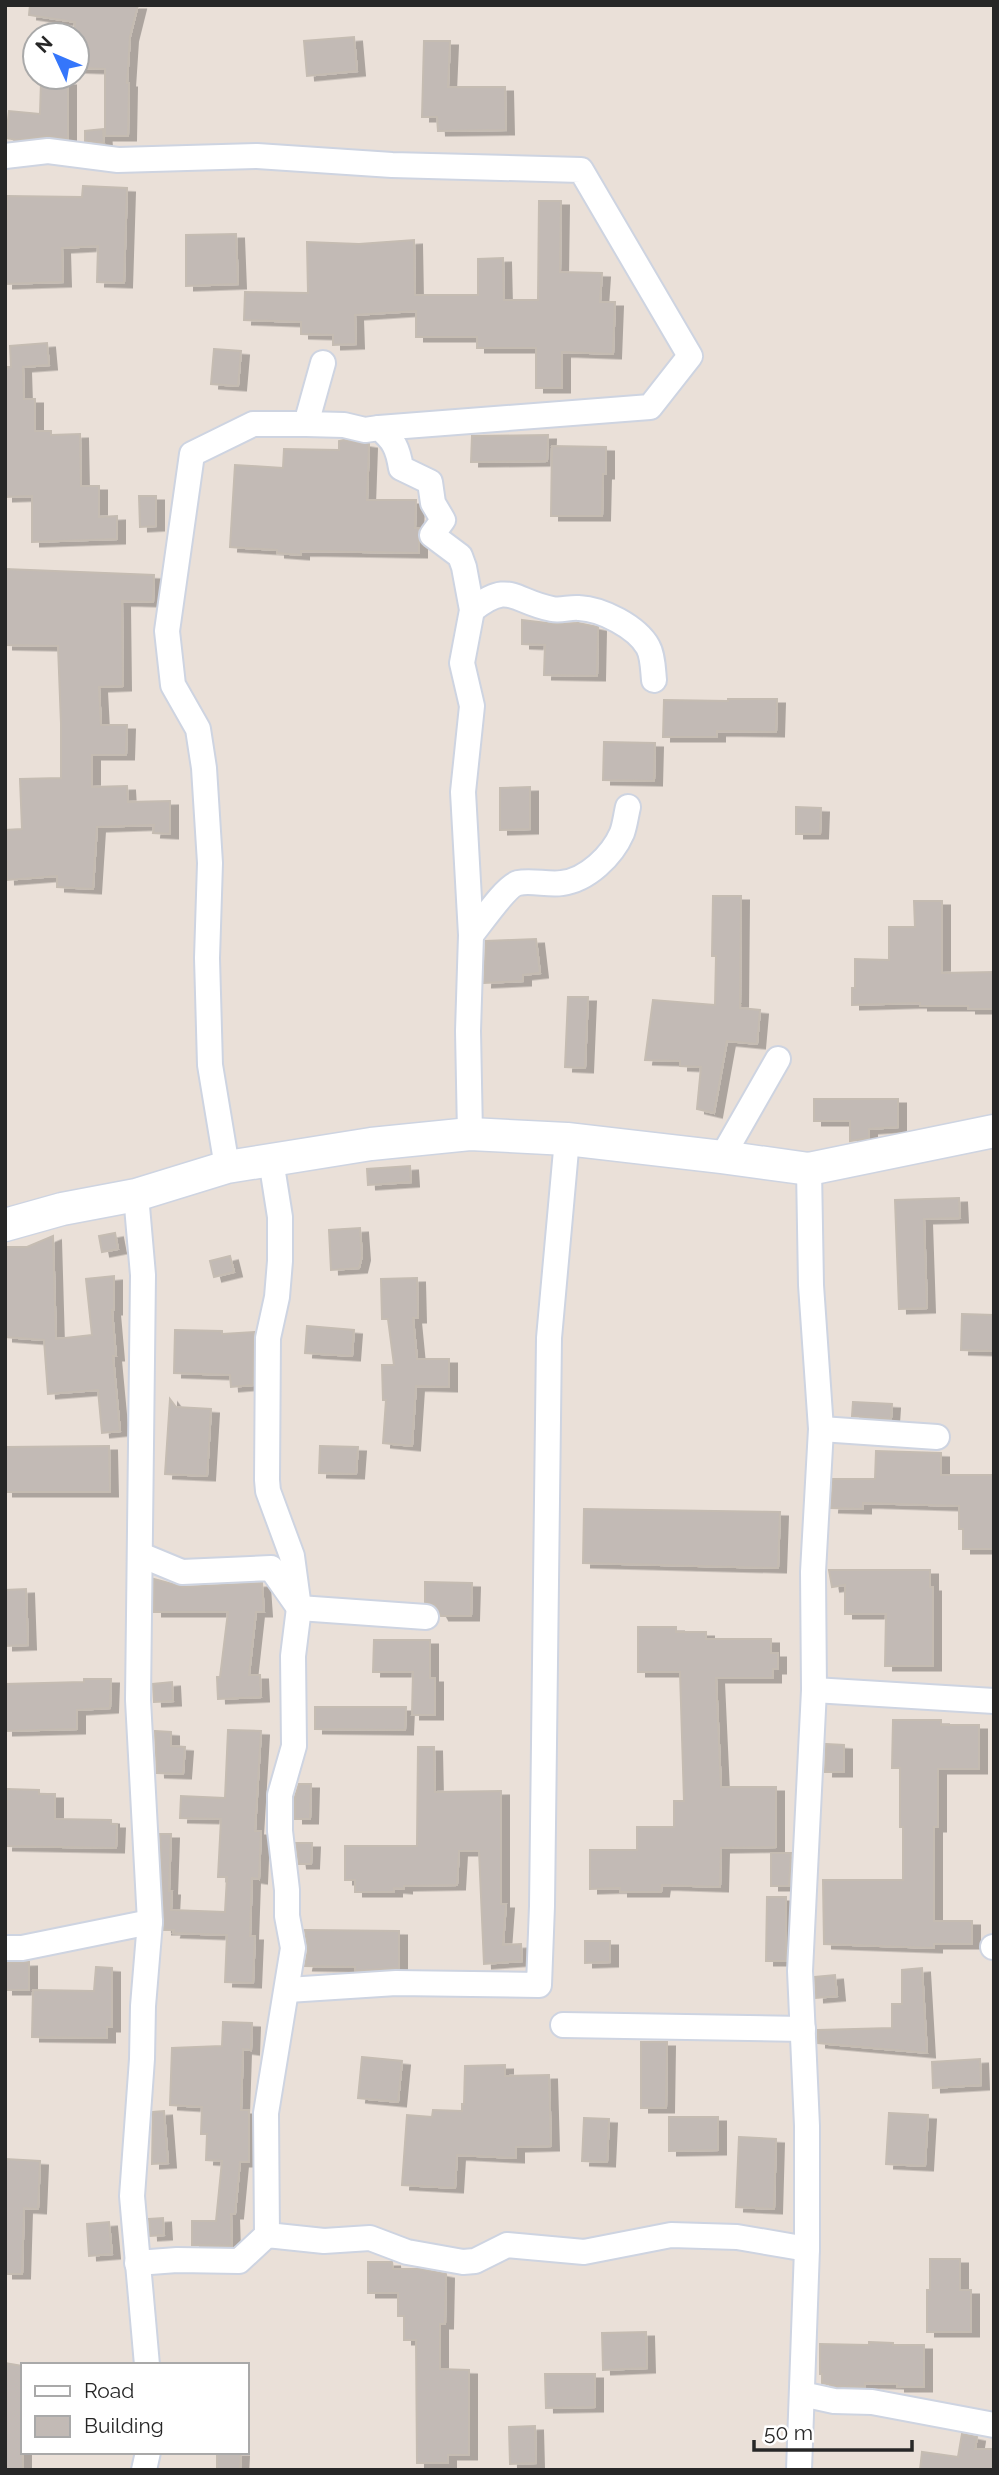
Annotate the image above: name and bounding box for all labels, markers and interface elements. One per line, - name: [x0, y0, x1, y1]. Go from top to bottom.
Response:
- north arrow: [21, 21, 91, 91]
- text: N: [31, 31, 57, 57]
- legend: [21, 2363, 248, 2454]
- text: Road: [84, 2378, 134, 2403]
- scale bar: [754, 2408, 912, 2452]
- text: Building: [84, 2413, 164, 2438]
- text: 50 m: [764, 2420, 813, 2445]

